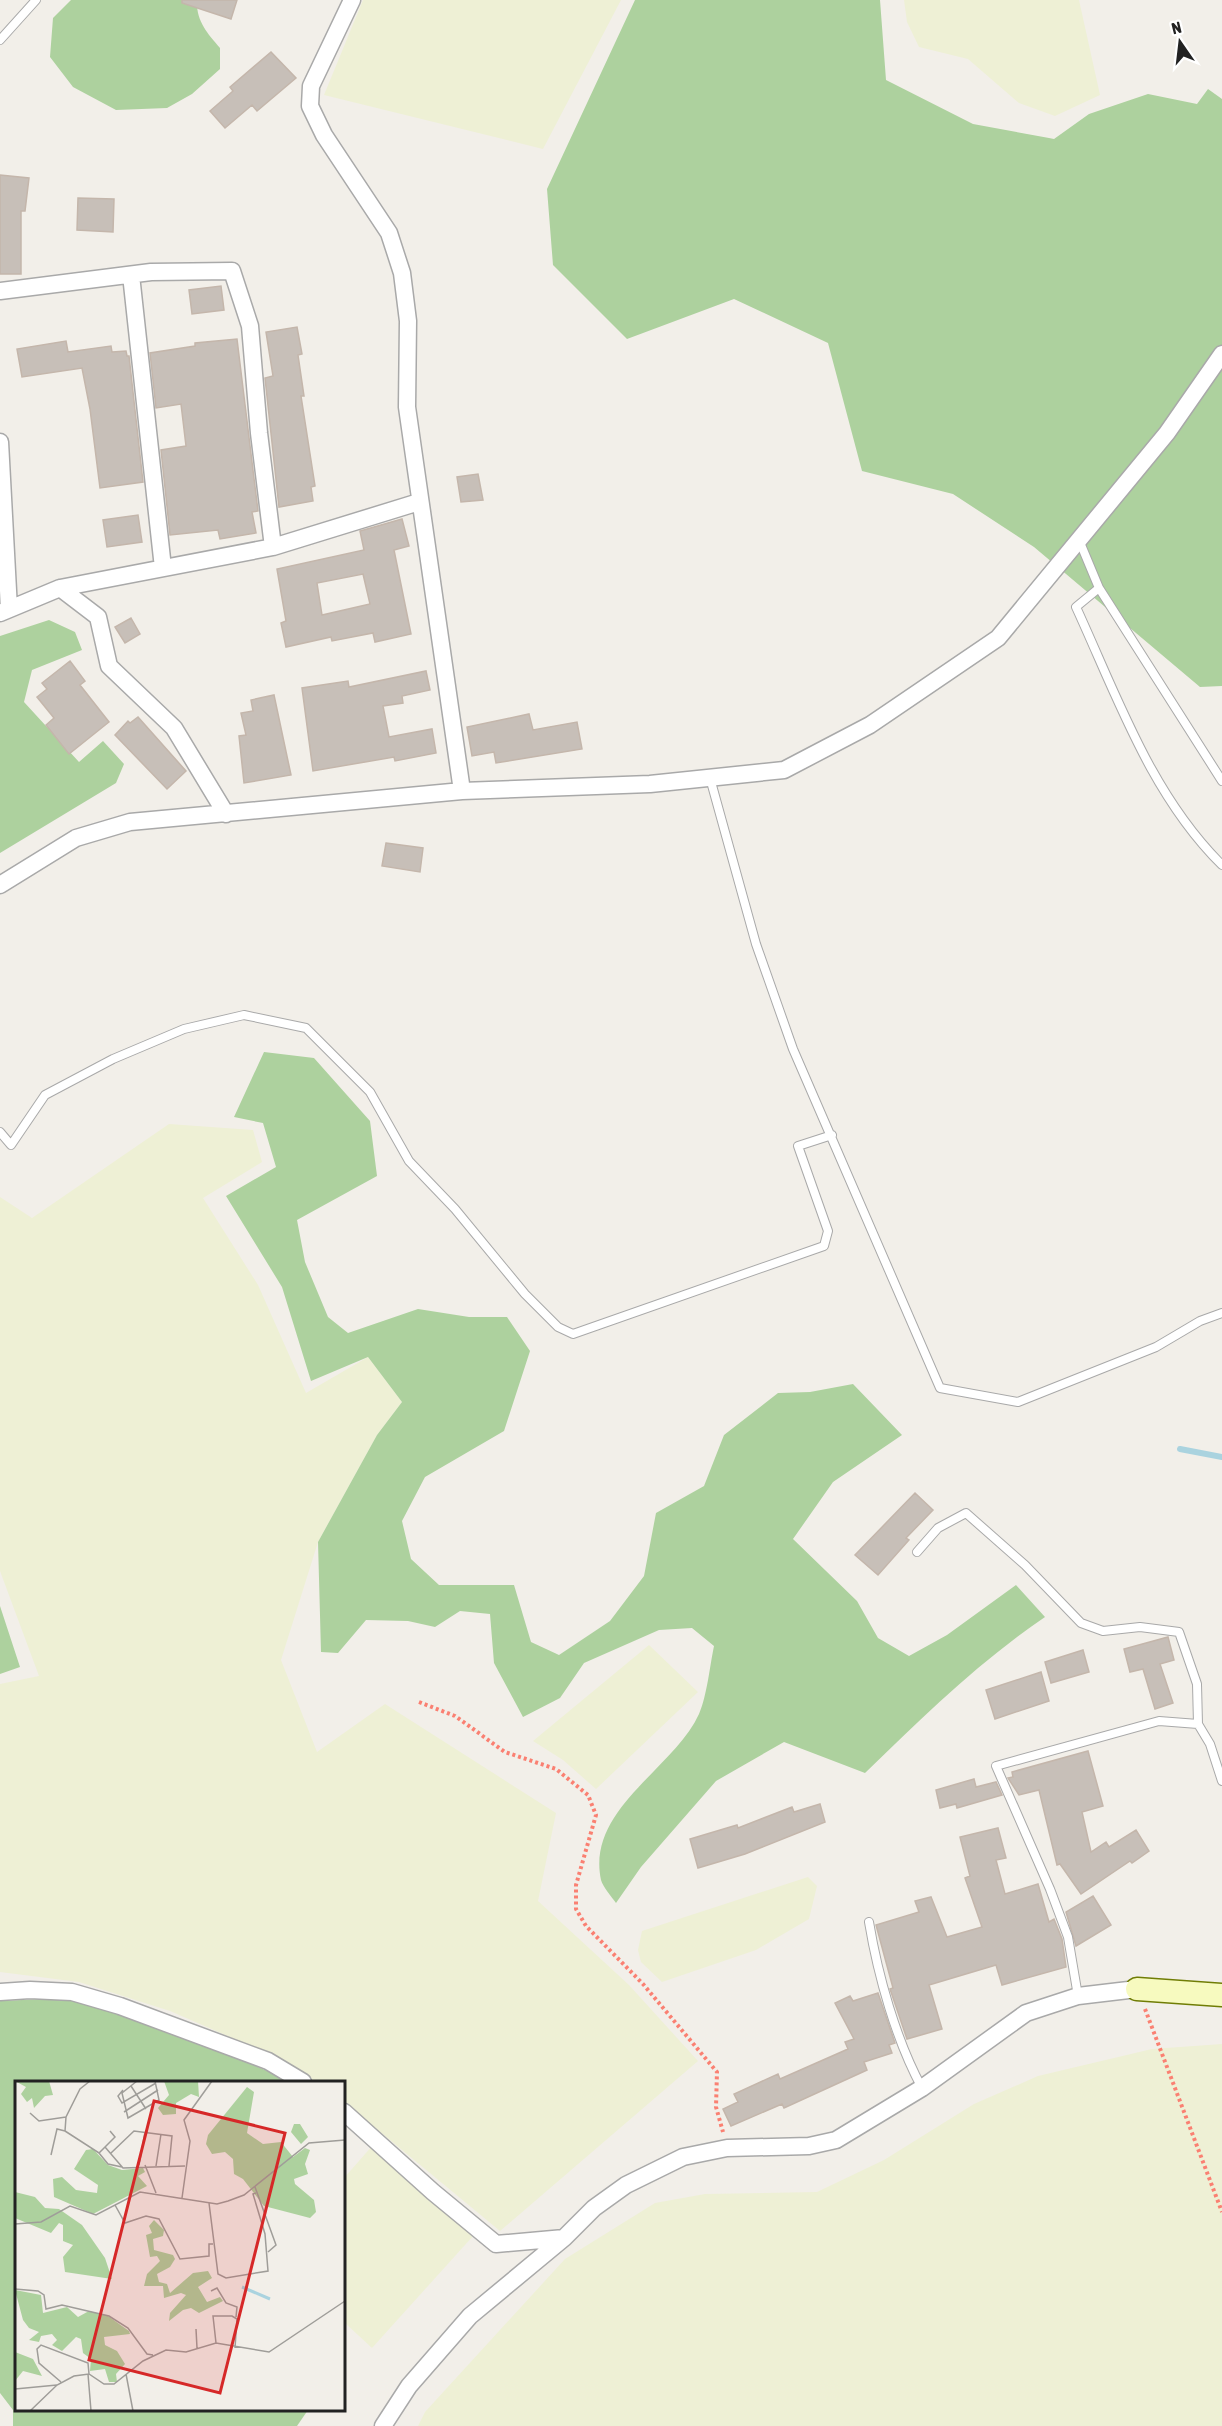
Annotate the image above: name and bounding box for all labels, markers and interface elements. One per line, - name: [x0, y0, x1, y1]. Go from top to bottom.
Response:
- north arrow: [1150, 12, 1210, 72]
- text: N: [1170, 18, 1183, 37]
- inset map: [15, 2081, 345, 2411]

